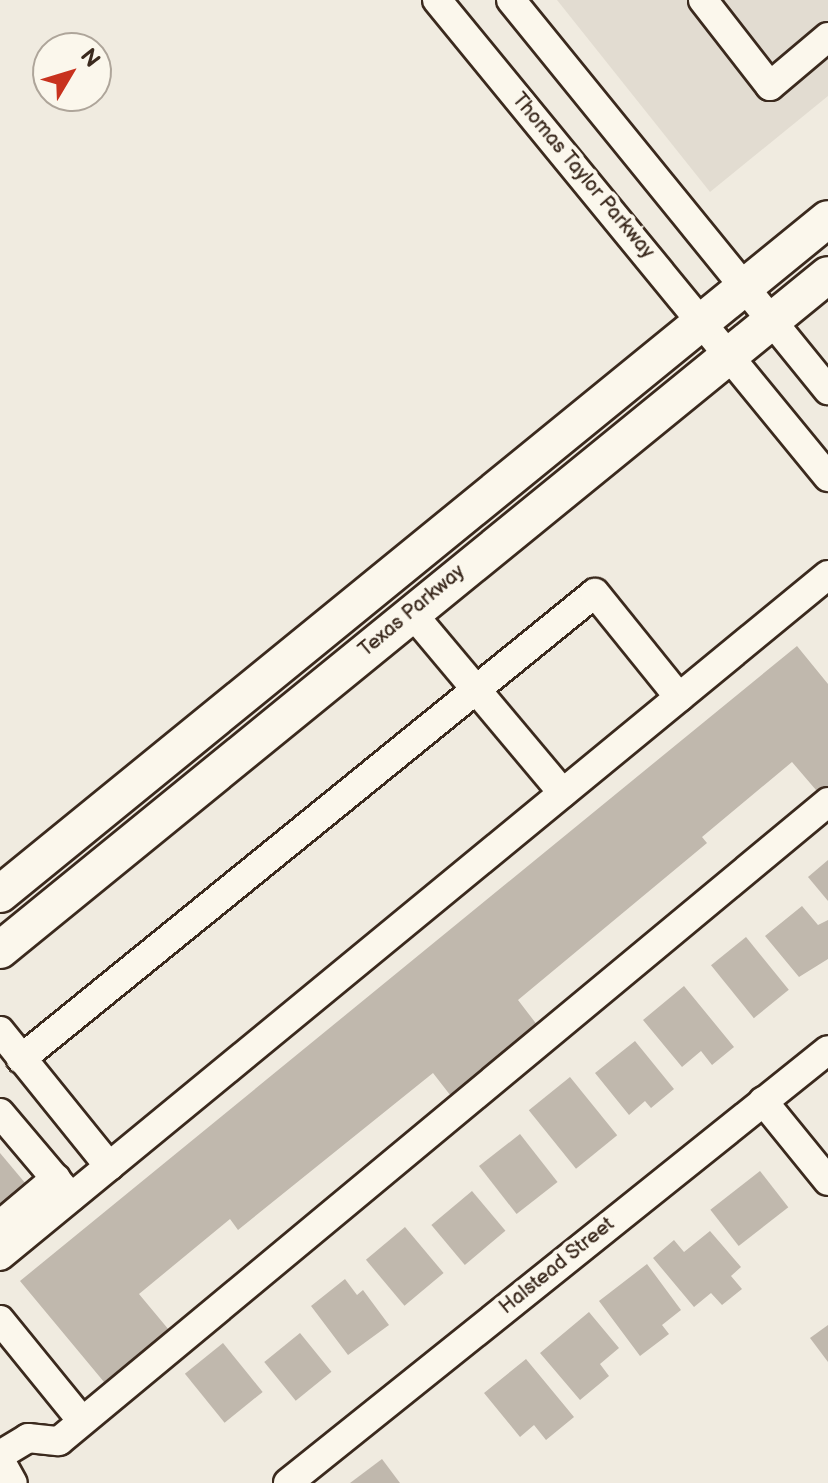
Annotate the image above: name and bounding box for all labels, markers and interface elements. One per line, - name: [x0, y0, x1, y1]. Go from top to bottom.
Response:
- north arrow: [32, 32, 112, 112]
- text: N: [74, 43, 105, 73]
- street label: Thomas Taylor Parkway: [507, 88, 659, 264]
- street label: Texas Parkway: [354, 560, 470, 662]
- street label: Halstead Street: [495, 1212, 619, 1320]

